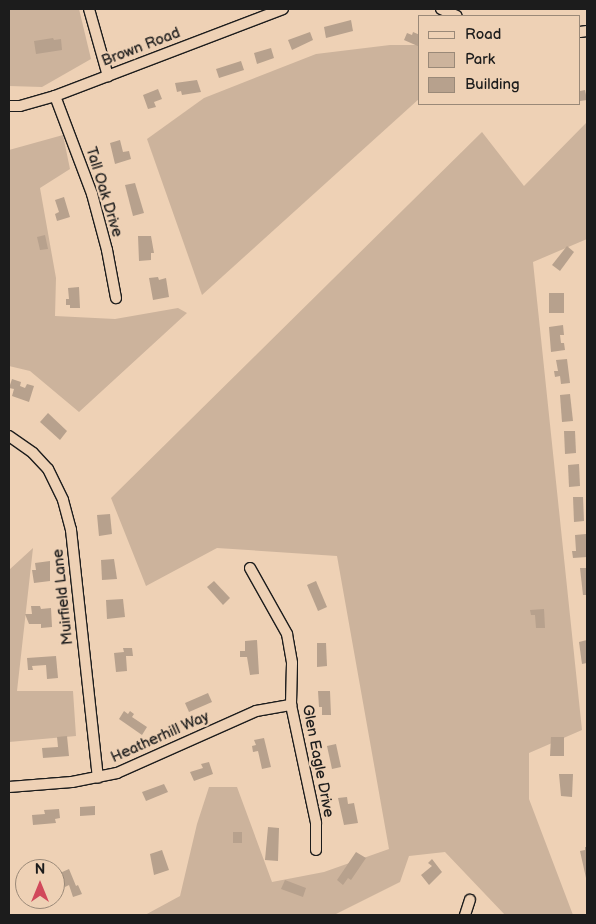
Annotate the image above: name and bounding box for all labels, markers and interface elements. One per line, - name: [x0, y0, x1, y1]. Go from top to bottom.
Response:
- legend: [418, 15, 581, 105]
- street label: Brown Road: [99, 24, 183, 70]
- text: Road: [465, 25, 501, 44]
- text: Park: [465, 50, 495, 69]
- text: Building: [465, 75, 520, 94]
- street label: Tall Oak Drive: [82, 145, 126, 239]
- street label: Muirfield Lane: [49, 548, 77, 646]
- street label: Glen Eagle Drive: [298, 703, 338, 819]
- street label: Heatherhill Way: [108, 707, 212, 767]
- north arrow: [15, 859, 65, 909]
- text: N: [35, 861, 45, 878]

